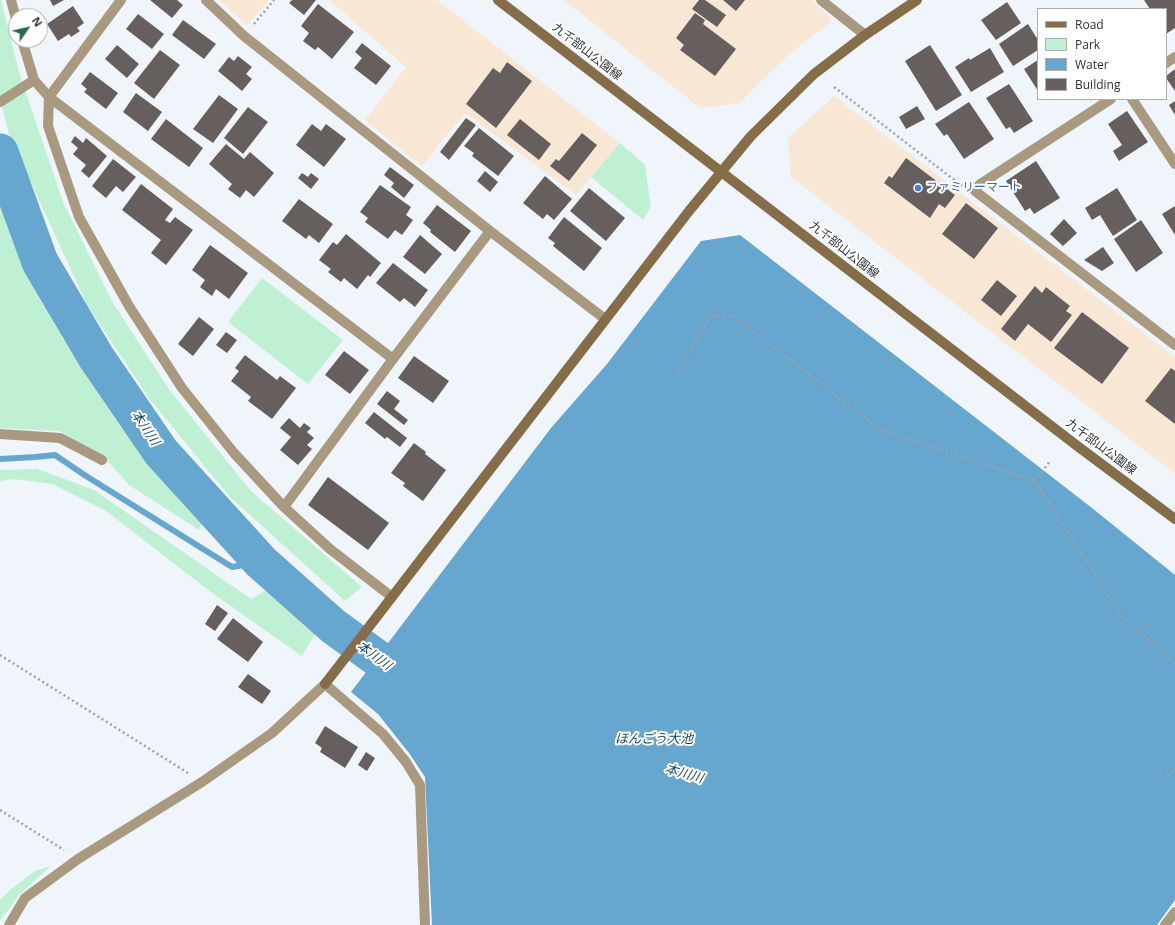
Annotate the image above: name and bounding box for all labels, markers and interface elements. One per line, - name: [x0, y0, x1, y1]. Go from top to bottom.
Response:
- north arrow: [8, 8, 48, 48]
- legend: [1037, 8, 1167, 100]
- text: N: [29, 14, 46, 29]
- text: Road: [1075, 16, 1104, 33]
- street label: 九千部山公園線: [549, 20, 625, 84]
- text: Park: [1075, 36, 1100, 53]
- text: Water: [1075, 56, 1109, 73]
- text: Building: [1075, 76, 1120, 93]
- place label: ファミリーマート: [926, 181, 1022, 195]
- marker: ファミリーマート: [913, 183, 923, 193]
- street label: 九千部山公園線: [806, 218, 882, 282]
- water label: 本川川: [128, 407, 162, 449]
- street label: 九千部山公園線: [1063, 416, 1139, 478]
- water label: 本川川: [354, 638, 394, 674]
- water label: ほんごう大池: [615, 731, 693, 747]
- water label: 本川川: [663, 761, 705, 787]

